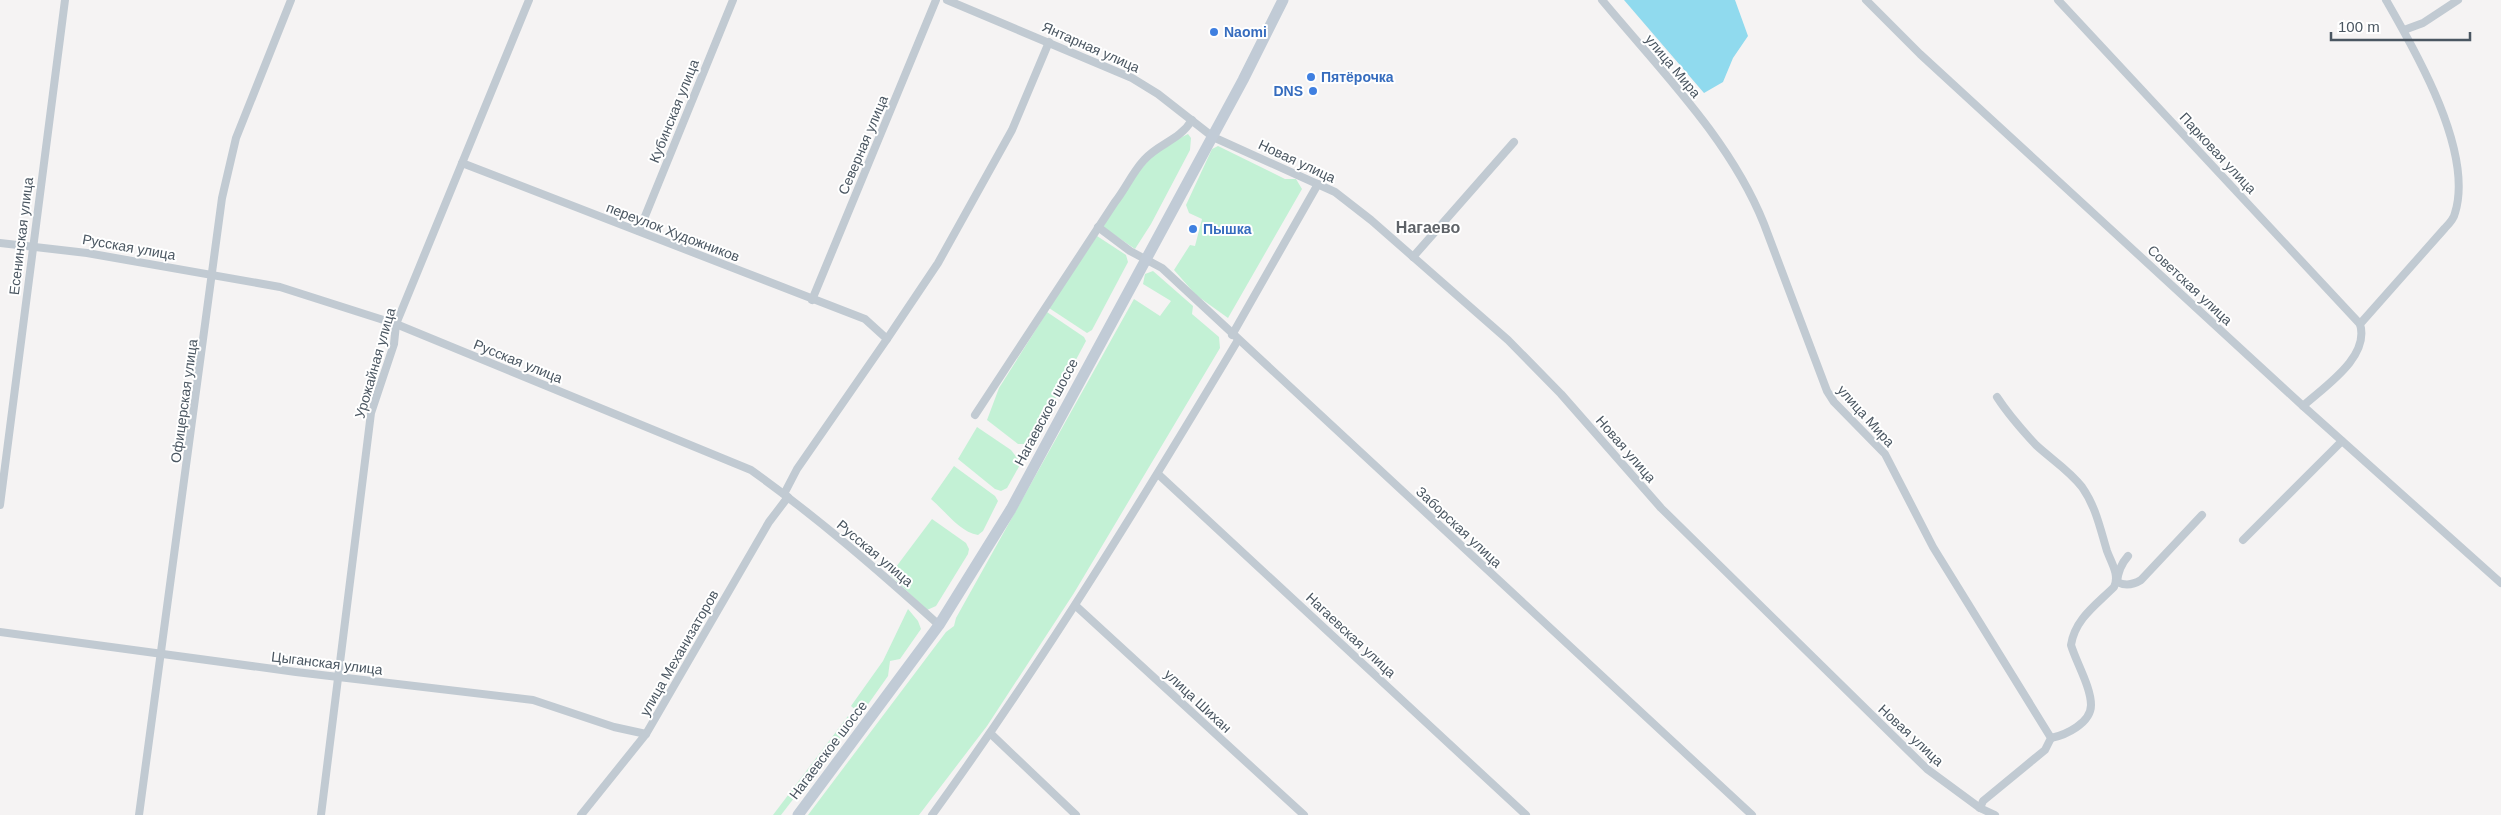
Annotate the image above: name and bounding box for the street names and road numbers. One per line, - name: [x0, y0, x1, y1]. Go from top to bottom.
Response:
- street label: Янтарная улица: [1040, 18, 1142, 76]
- street label: улица Мира: [1642, 31, 1704, 101]
- street label: Кубинская улица: [646, 57, 702, 165]
- street label: Северная улица: [835, 93, 891, 197]
- street label: Парковая улица: [2176, 109, 2260, 197]
- street label: Новая улица: [1256, 136, 1338, 186]
- street label: Есенинская улица: [6, 176, 36, 296]
- street label: переулок Художников: [604, 199, 742, 265]
- street label: Русская улица: [81, 231, 177, 263]
- street label: Советская улица: [2144, 242, 2236, 328]
- street label: Урожайная улица: [352, 306, 398, 420]
- street label: Русская улица: [471, 336, 565, 386]
- street label: Офицерская улица: [167, 338, 201, 464]
- street label: Нагаевское шоссе: [1011, 355, 1081, 468]
- street label: улица Мира: [1834, 382, 1898, 450]
- street label: Новая улица: [1593, 412, 1659, 486]
- street label: Заборская улица: [1413, 483, 1505, 571]
- street label: Русская улица: [834, 517, 916, 590]
- street label: улица Механизаторов: [636, 587, 722, 719]
- street label: Нагаевская улица: [1303, 589, 1399, 681]
- street label: Цыганская улица: [270, 648, 384, 678]
- street label: улица Шихан: [1161, 666, 1235, 736]
- street label: Нагаевское шоссе: [786, 697, 870, 802]
- street label: Новая улица: [1875, 701, 1947, 769]

